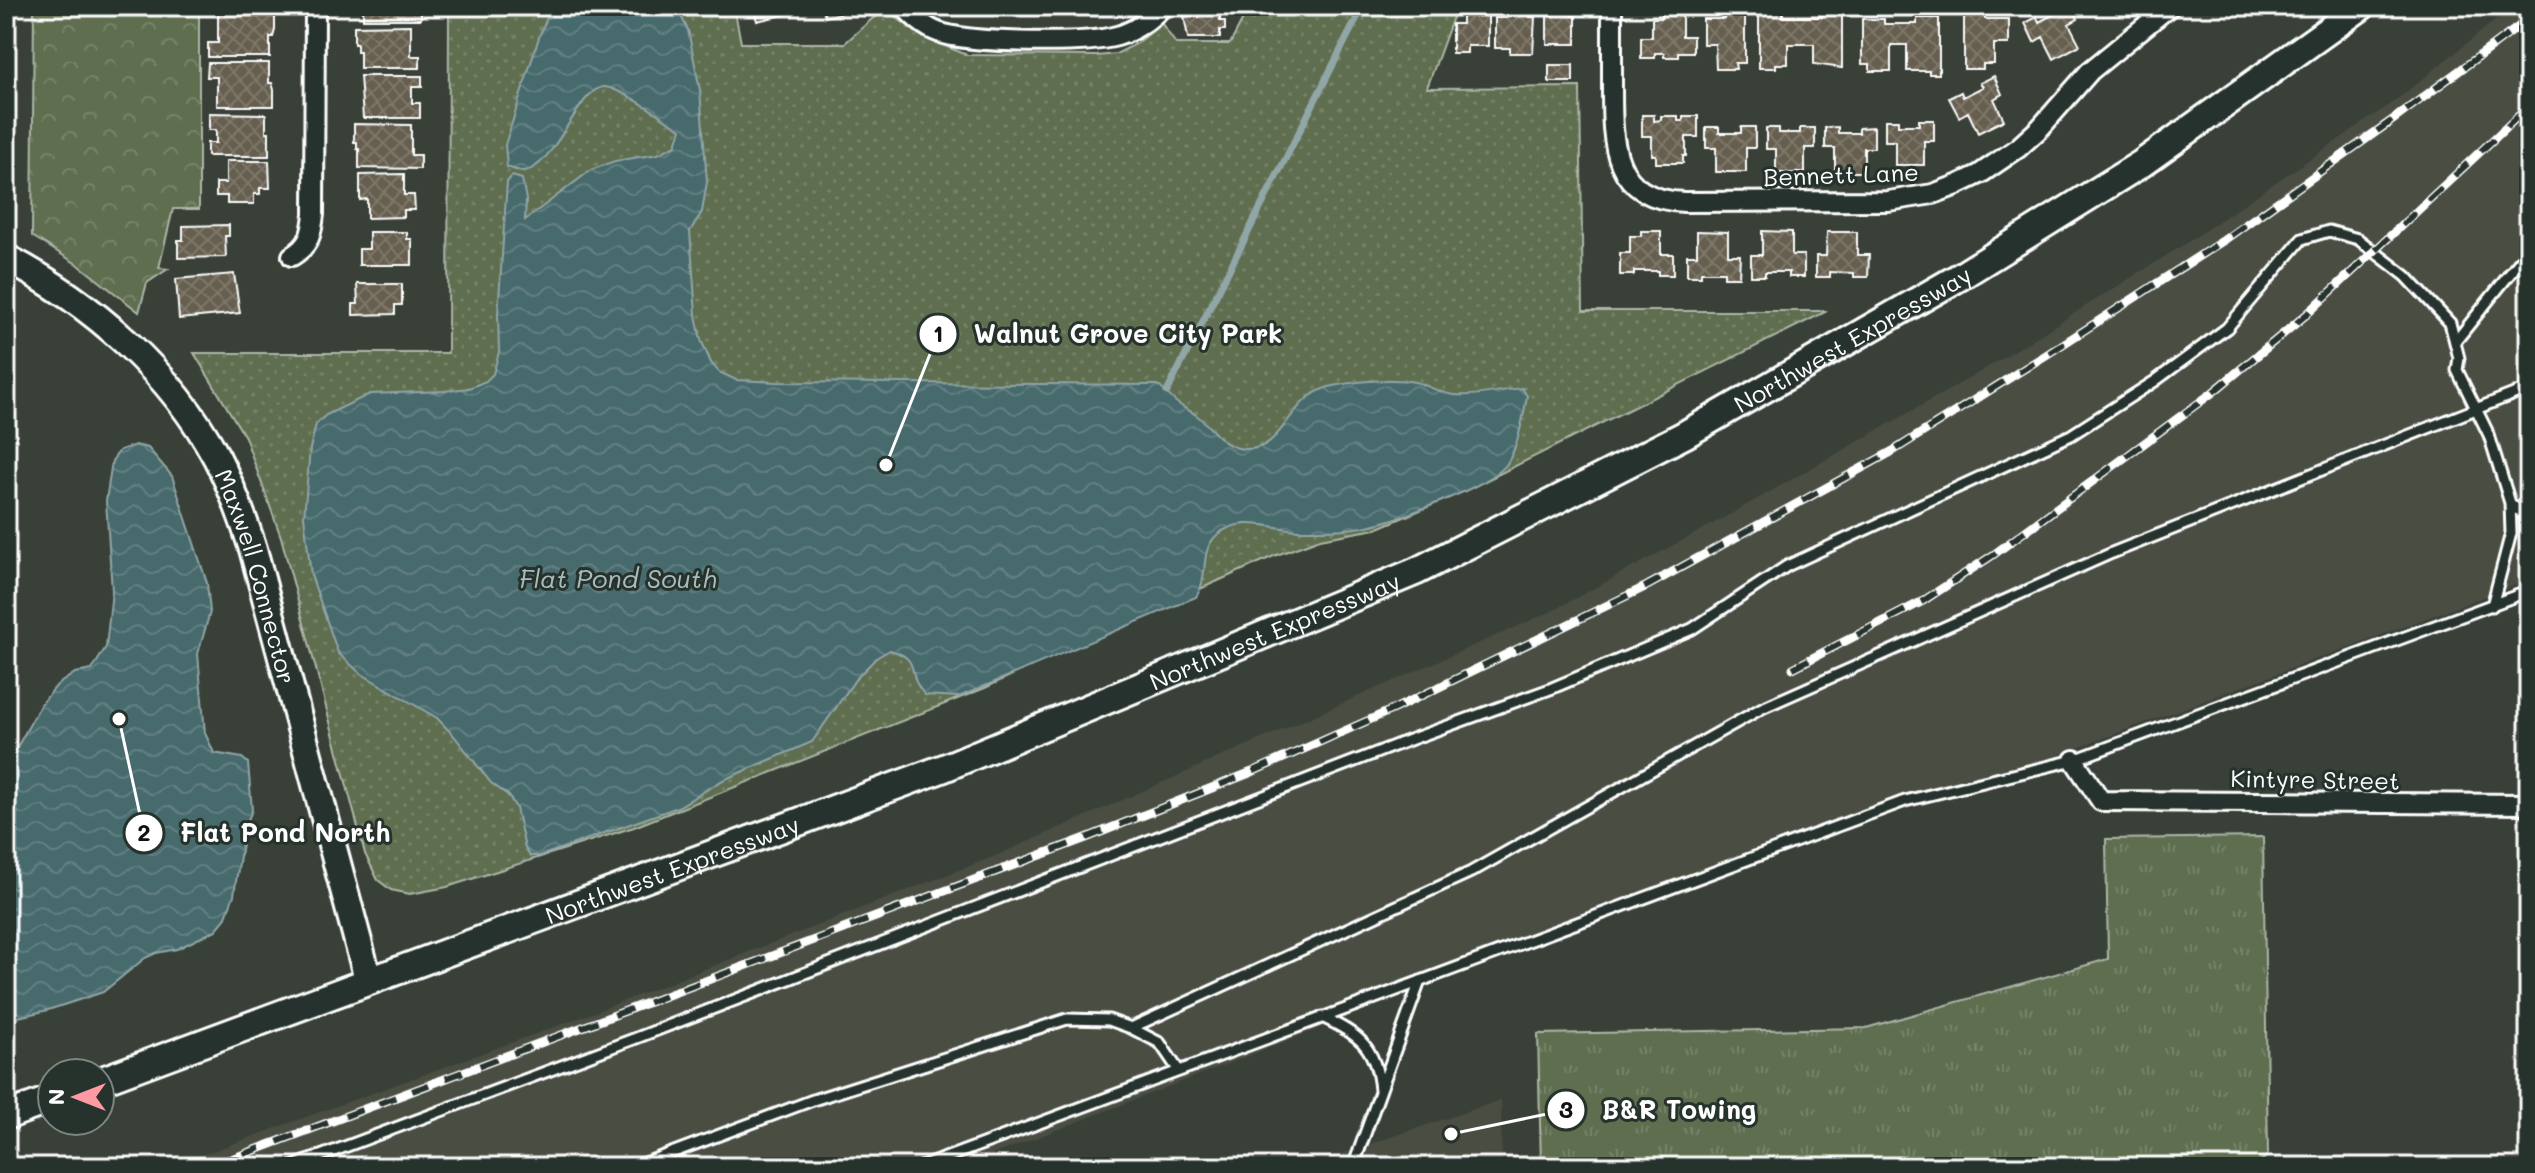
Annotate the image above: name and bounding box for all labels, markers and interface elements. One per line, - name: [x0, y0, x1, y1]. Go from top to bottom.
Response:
- street label: Bennett Lane: [1763, 156, 1919, 192]
- street label: Northwest Expressway: [1728, 258, 1977, 419]
- callout: Walnut Grove City Park: [918, 309, 1298, 359]
- text: Walnut Grove City Park: [974, 316, 1282, 350]
- text: 1: [933, 317, 943, 348]
- street label: Maxwell Connector: [209, 464, 304, 687]
- water label: Flat Pond South: [519, 561, 717, 595]
- street label: Northwest Expressway: [1144, 564, 1404, 696]
- street label: Kintyre Street: [2230, 762, 2400, 796]
- callout: Flat Pond North: [124, 808, 407, 858]
- street label: Northwest Expressway: [541, 808, 803, 930]
- text: Flat Pond North: [180, 815, 390, 849]
- text: 2: [137, 816, 151, 847]
- north arrow: [36, 1057, 116, 1137]
- callout: B&R Towing: [1546, 1085, 1773, 1135]
- text: N: [41, 1089, 70, 1105]
- text: B&R Towing: [1602, 1092, 1756, 1126]
- text: 3: [1559, 1093, 1573, 1124]

